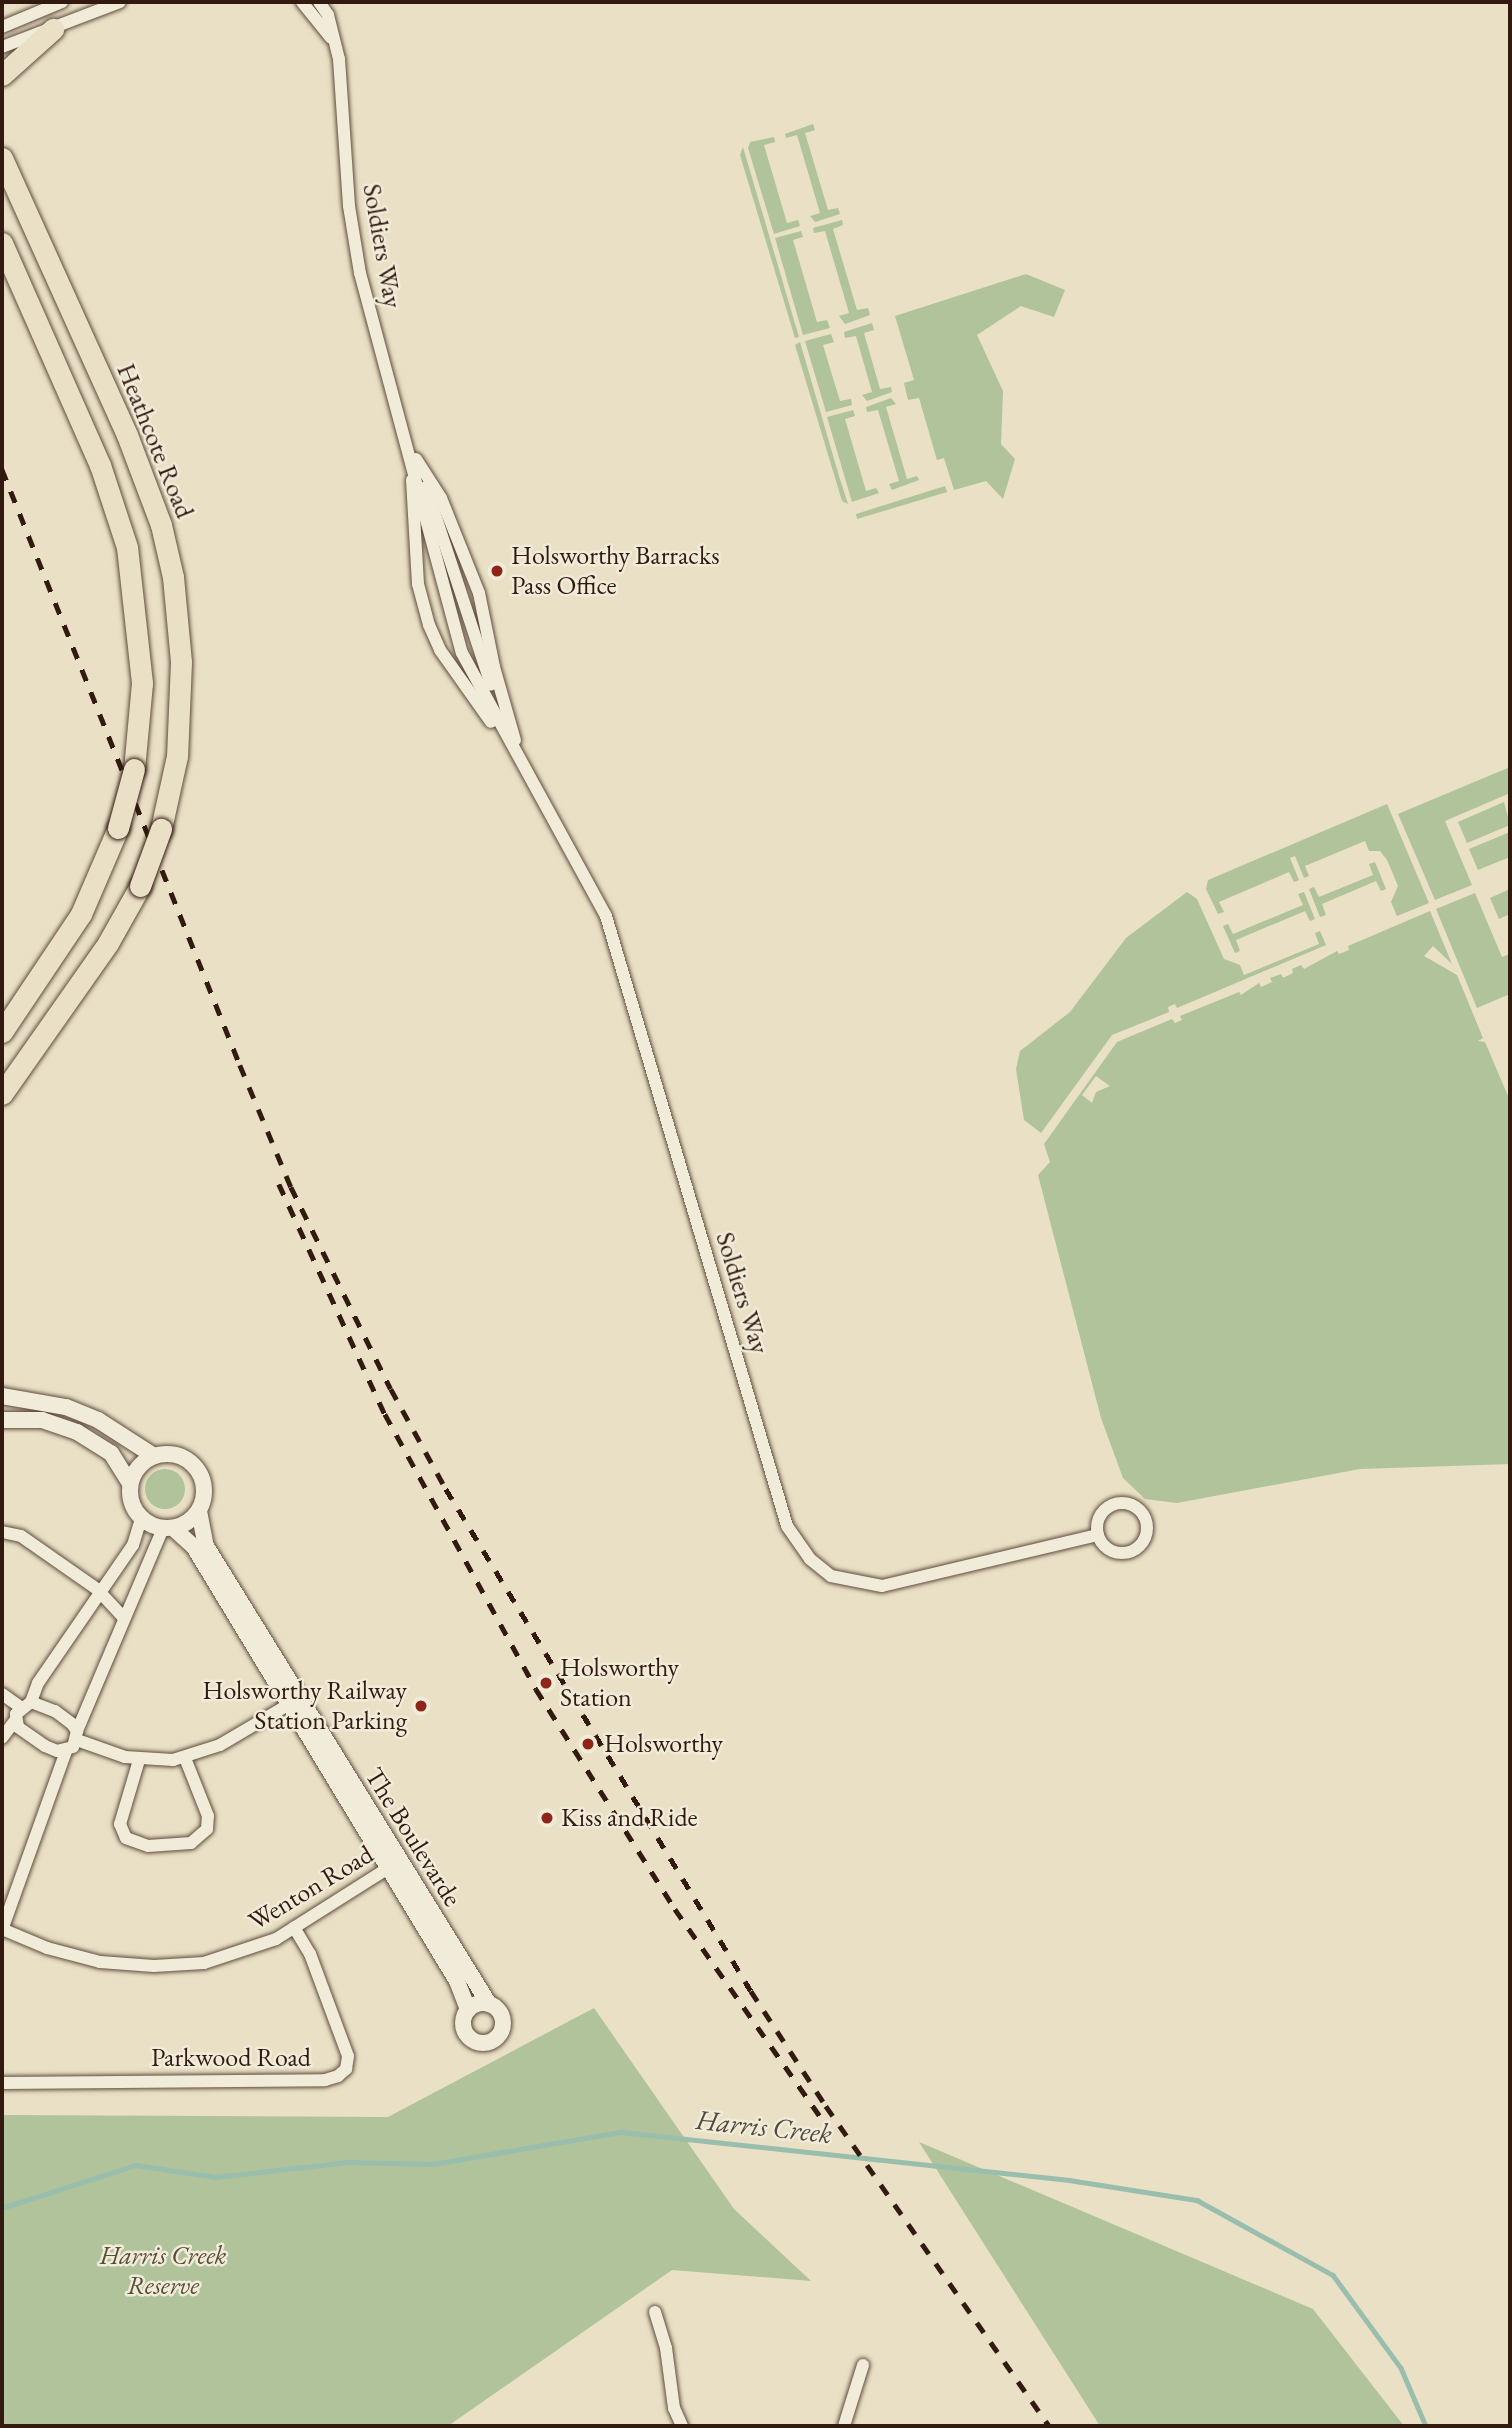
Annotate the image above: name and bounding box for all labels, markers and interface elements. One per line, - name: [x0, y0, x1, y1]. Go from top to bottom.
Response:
- street label: Soldiers Way: [356, 182, 408, 310]
- street label: Heathcote Road: [110, 359, 200, 523]
- place label: Holsworthy Barracks Pass Office: [511, 540, 720, 602]
- marker: Holsworthy Barracks Pass Office: [489, 563, 505, 579]
- street label: Soldiers Way: [709, 1228, 775, 1358]
- place label: Holsworthy Station: [560, 1652, 679, 1714]
- place label: Holsworthy Railway Station Parking: [203, 1675, 407, 1736]
- marker: Holsworthy Station: [538, 1675, 554, 1691]
- marker: Holsworthy Railway Station Parking: [413, 1698, 429, 1714]
- place label: Holsworthy: [604, 1728, 723, 1760]
- marker: Holsworthy: [578, 1734, 598, 1754]
- street label: The Boulevarde: [358, 1762, 468, 1912]
- place label: Kiss and Ride: [561, 1802, 698, 1834]
- marker: Kiss and Ride: [539, 1810, 555, 1826]
- street label: Wenton Road: [243, 1839, 379, 1937]
- street label: Parkwood Road: [151, 2042, 311, 2074]
- water label: Harris Creek: [694, 2102, 834, 2150]
- park label: Harris Creek Reserve: [100, 2240, 226, 2302]

